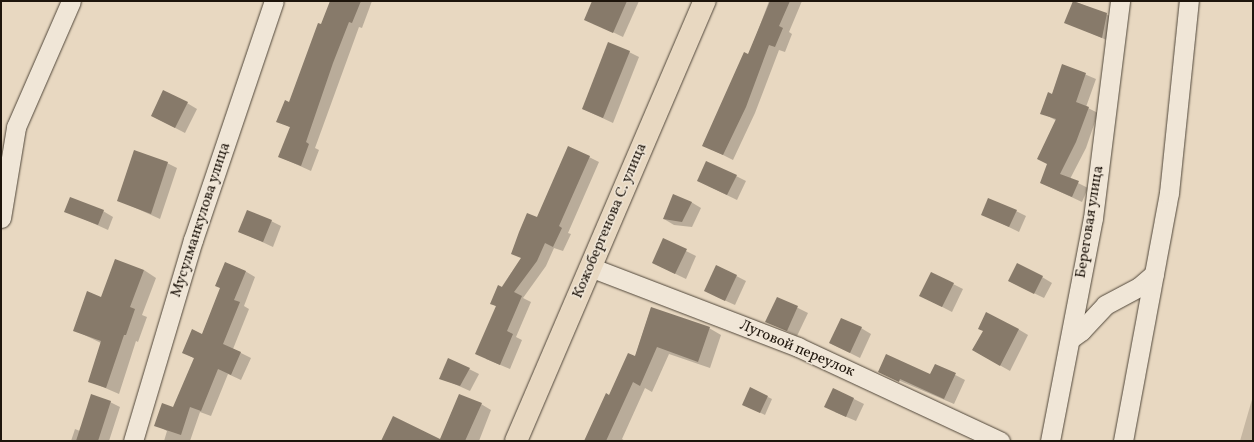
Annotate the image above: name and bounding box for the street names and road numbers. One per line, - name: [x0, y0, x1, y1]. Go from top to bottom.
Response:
- street label: Мусулманкулова улица: [167, 140, 235, 300]
- street label: Кожобергенова С. улица: [569, 140, 651, 302]
- street label: Береговая улица: [1072, 164, 1108, 280]
- street label: Луговой переулок: [737, 317, 857, 381]

